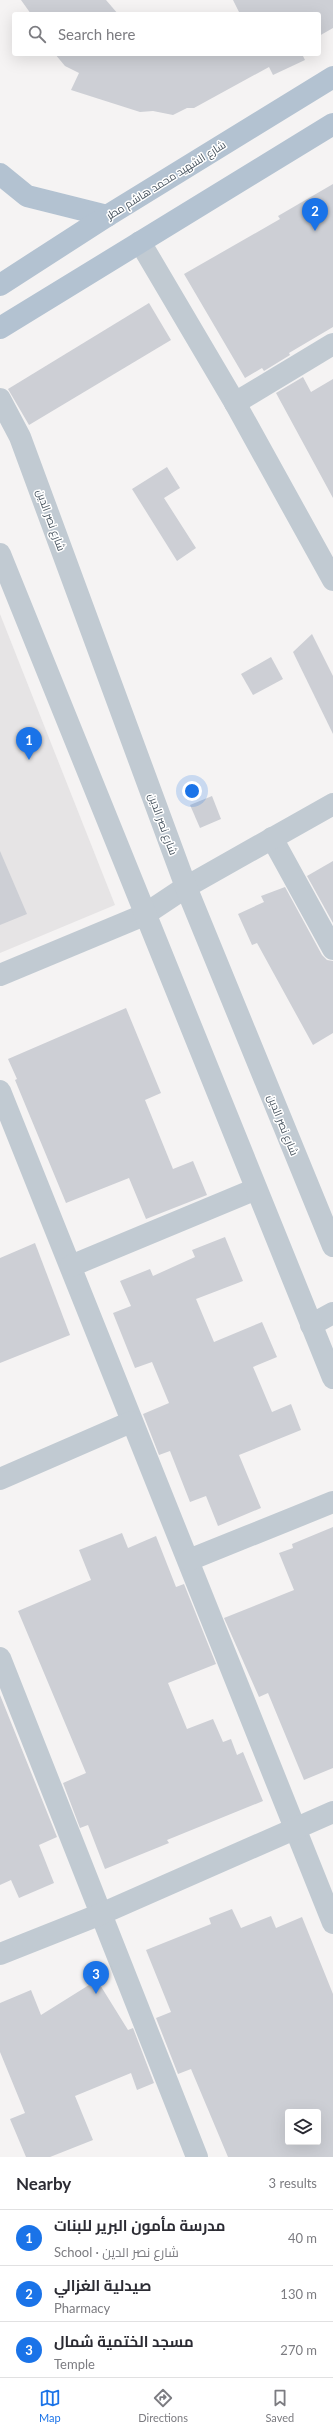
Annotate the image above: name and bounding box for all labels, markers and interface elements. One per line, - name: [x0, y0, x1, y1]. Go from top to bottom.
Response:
- search box: [12, 12, 321, 56]
- icon: search: [26, 23, 48, 45]
- text: Search here: [58, 25, 135, 43]
- street label: شارع الشهيد محمد هاشم مطر: [103, 137, 229, 224]
- pin: 2: [302, 198, 328, 231]
- street label: شارع نصر الدين: [32, 487, 69, 553]
- pin: 1: [16, 727, 42, 760]
- your location: [182, 781, 202, 801]
- street label: شارع نصر الدين: [144, 791, 181, 857]
- street label: شارع نصر الدين: [263, 1092, 302, 1158]
- pin: 3: [83, 1961, 109, 1994]
- map controls: [285, 2109, 321, 2145]
- button: layers: [285, 2109, 321, 2145]
- text: Nearby: [16, 2173, 71, 2194]
- text: 3 results: [269, 2175, 317, 2191]
- text: مدرسة مأمون البرير للبنات: [54, 2216, 225, 2234]
- text: 1: [25, 2230, 33, 2246]
- text: 40 m: [288, 2230, 317, 2246]
- text: School · شارع نصر الدين: [54, 2244, 179, 2260]
- text: صيدلية الغزالي: [54, 2276, 151, 2294]
- text: 2: [25, 2286, 33, 2302]
- text: 130 m: [280, 2286, 317, 2302]
- text: Pharmacy: [54, 2300, 110, 2316]
- text: مسجد الختمية شمال: [54, 2332, 194, 2350]
- text: 3: [25, 2342, 33, 2358]
- text: 270 m: [280, 2342, 317, 2358]
- text: Temple: [54, 2356, 95, 2372]
- tab: Map: [39, 2387, 61, 2424]
- tab: Directions: [138, 2387, 188, 2424]
- tab: Saved: [265, 2387, 294, 2424]

